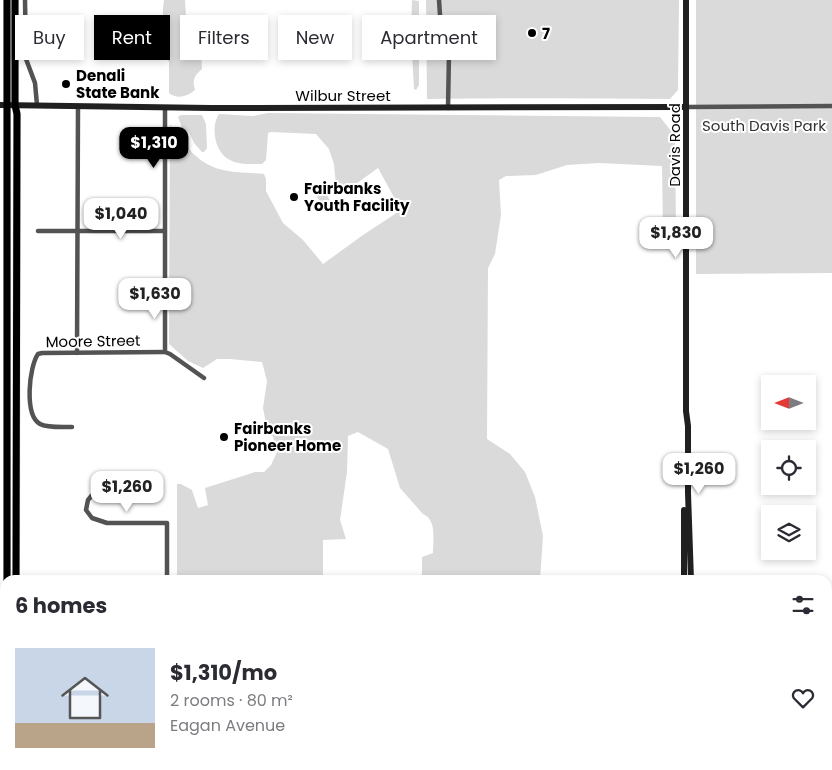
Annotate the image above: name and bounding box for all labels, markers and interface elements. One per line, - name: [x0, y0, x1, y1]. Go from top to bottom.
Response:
- chip: Buy: [15, 15, 84, 60]
- chip: Rent: [94, 15, 170, 60]
- chip: Filters: [180, 15, 268, 60]
- chip: New: [278, 15, 352, 60]
- chip: Apartment: [362, 15, 496, 60]
- place label: 7: [542, 23, 550, 44]
- marker: 7: [526, 27, 538, 39]
- place label: Denali State Bank: [76, 65, 160, 103]
- marker: Denali State Bank: [60, 78, 72, 90]
- street label: Wilbur Street: [295, 85, 391, 106]
- street label: Davis Road: [664, 103, 685, 187]
- park label: South Davis Park: [702, 115, 826, 136]
- pin: $1,310: [113, 126, 195, 169]
- text: $1,310: [130, 131, 178, 154]
- place label: Fairbanks Youth Facility: [304, 178, 410, 216]
- marker: Fairbanks Youth Facility: [288, 191, 300, 203]
- pin: $1,040: [80, 198, 162, 240]
- text: $1,040: [95, 202, 147, 225]
- pin: $1,830: [635, 216, 717, 259]
- text: $1,830: [650, 221, 702, 244]
- pin: $1,630: [114, 278, 196, 320]
- text: $1,630: [129, 282, 181, 305]
- street label: Moore Street: [45, 330, 141, 352]
- north arrow: [761, 375, 816, 430]
- map controls: [761, 375, 816, 560]
- place label: Fairbanks Pioneer Home: [234, 418, 341, 456]
- marker: Fairbanks Pioneer Home: [218, 431, 230, 443]
- button: locate: [761, 440, 816, 495]
- pin: $1,260: [658, 452, 740, 495]
- text: $1,260: [674, 457, 724, 480]
- pin: $1,260: [86, 470, 168, 513]
- text: $1,260: [102, 475, 152, 498]
- button: layers: [761, 505, 816, 560]
- text: 6 homes: [15, 591, 107, 620]
- icon: filters: [789, 591, 817, 619]
- text: $1,310/mo: [170, 658, 277, 687]
- icon: home: [55, 668, 115, 728]
- icon: heart: [789, 684, 817, 712]
- text: 2 rooms · 80 m²: [170, 689, 293, 712]
- text: Eagan Avenue: [170, 714, 285, 737]

